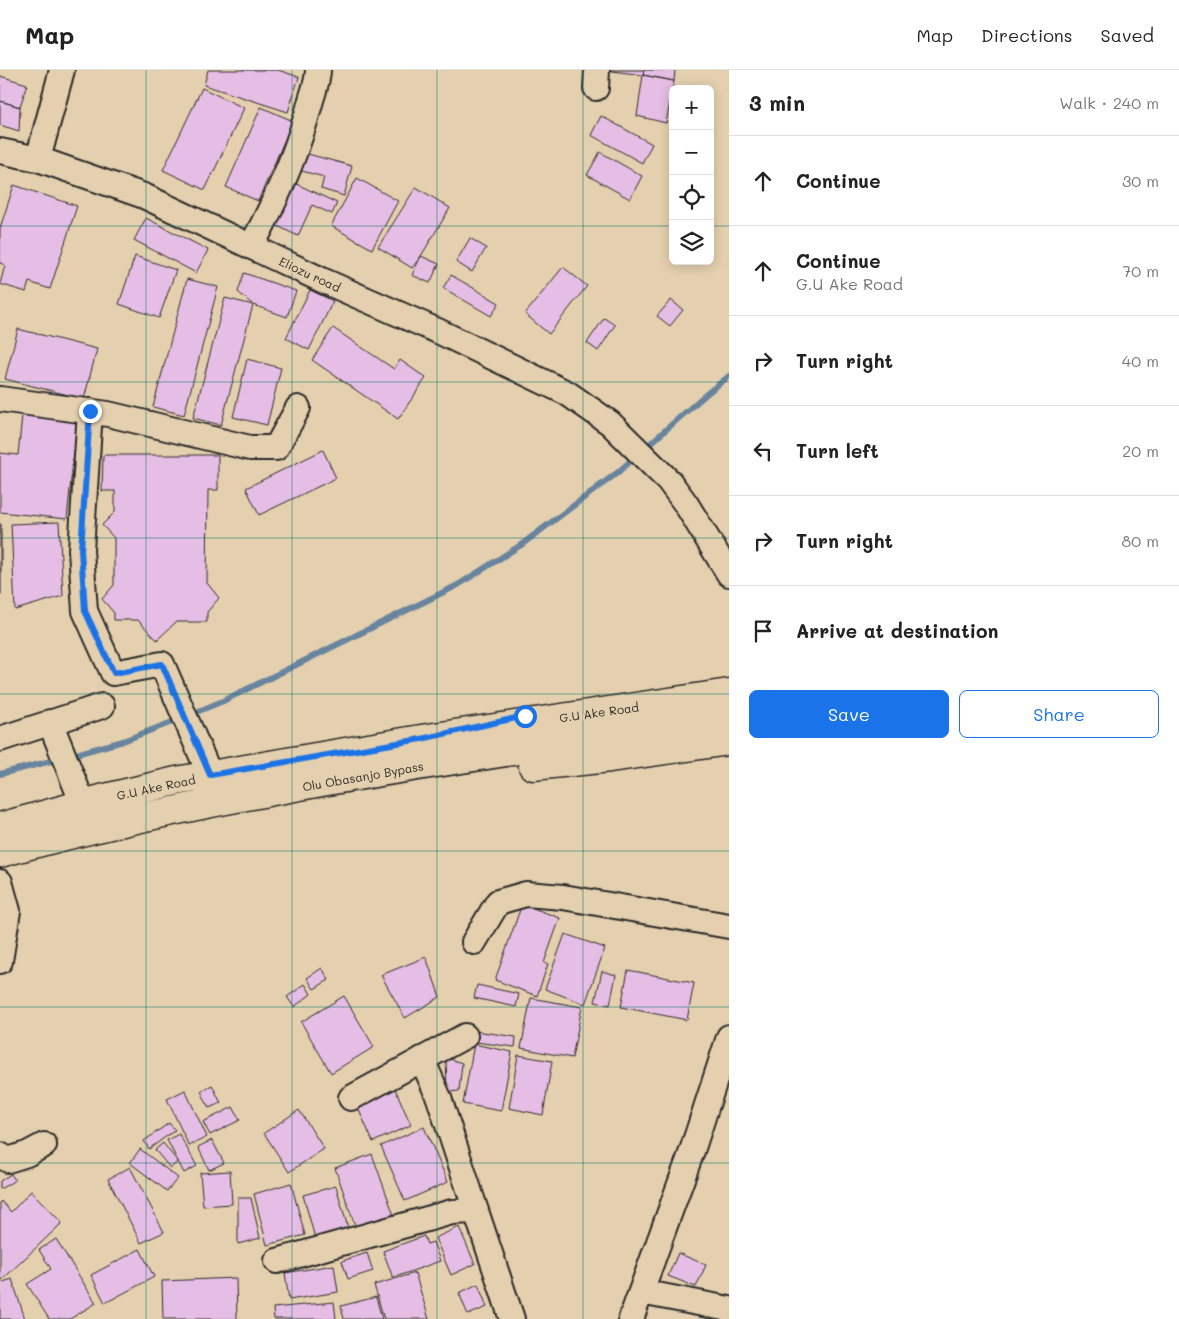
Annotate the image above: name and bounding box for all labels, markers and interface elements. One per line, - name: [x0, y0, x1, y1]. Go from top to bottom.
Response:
- text: Map: [25, 19, 74, 50]
- text: Map: [916, 23, 953, 47]
- text: Directions: [981, 23, 1073, 47]
- text: Saved: [1101, 23, 1154, 47]
- map controls: [669, 85, 714, 265]
- button: +: [669, 85, 714, 130]
- text: 3 min: [749, 89, 805, 116]
- text: Walk · 240 m: [1059, 92, 1159, 113]
- button: −: [669, 130, 714, 175]
- icon: ahead: [749, 167, 777, 195]
- text: Continue: [796, 168, 881, 193]
- text: 30 m: [1122, 170, 1159, 191]
- button: locate: [669, 175, 714, 220]
- button: layers: [669, 220, 714, 265]
- text: Continue: [796, 248, 881, 273]
- street label: Eliozu road: [277, 253, 344, 295]
- icon: ahead: [749, 257, 777, 285]
- text: 70 m: [1122, 260, 1159, 281]
- text: G.U Ake Road: [796, 273, 903, 294]
- icon: right: [749, 347, 777, 375]
- text: Turn right: [796, 348, 893, 373]
- text: 40 m: [1122, 350, 1159, 371]
- route end: [79, 400, 102, 423]
- icon: left: [749, 437, 777, 465]
- text: Turn left: [796, 438, 879, 463]
- text: 20 m: [1122, 440, 1159, 461]
- icon: right: [749, 527, 777, 555]
- text: Turn right: [796, 528, 893, 553]
- text: 80 m: [1122, 530, 1159, 551]
- icon: arrive: [749, 617, 777, 645]
- text: Arrive at destination: [796, 618, 999, 643]
- button: Save: [749, 690, 949, 738]
- button: Share: [959, 690, 1159, 738]
- street label: G.U Ake Road: [558, 698, 640, 725]
- route start: [514, 705, 537, 728]
- street label: Olu Obasanjo Bypass: [301, 757, 425, 795]
- street label: G.U Ake Road: [115, 771, 197, 803]

